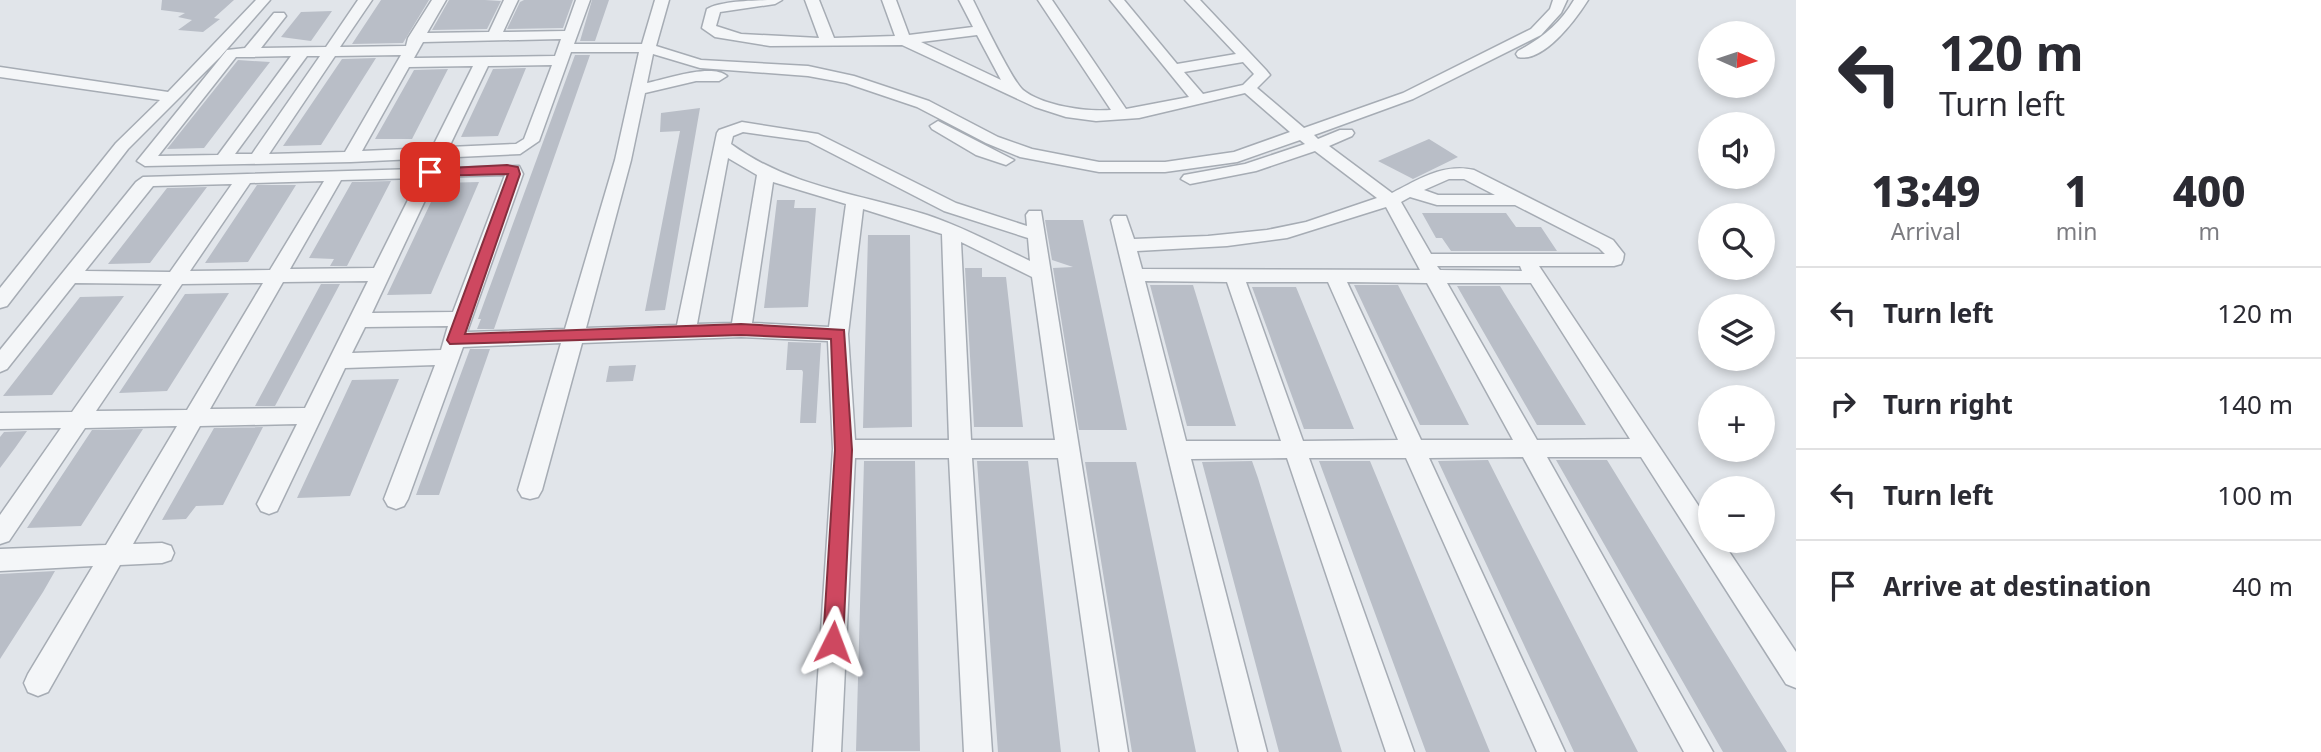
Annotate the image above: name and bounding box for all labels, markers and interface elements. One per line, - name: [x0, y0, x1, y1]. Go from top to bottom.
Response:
- text: 120 m: [1939, 19, 2084, 85]
- north arrow: [1698, 21, 1774, 98]
- map controls: [1698, 21, 1775, 553]
- icon: left: [1824, 28, 1915, 119]
- text: Turn left: [1939, 82, 2065, 125]
- button: sound: [1698, 112, 1775, 189]
- pin: [400, 142, 460, 202]
- icon: arrive: [411, 153, 449, 191]
- text: 13:49: [1871, 162, 1980, 219]
- text: 1: [2064, 162, 2089, 219]
- text: 400: [2173, 162, 2246, 219]
- button: search: [1698, 203, 1775, 280]
- text: Arrival: [1891, 215, 1961, 247]
- text: min: [2056, 215, 2097, 247]
- text: m: [2198, 215, 2220, 247]
- button: layers: [1698, 294, 1775, 371]
- icon: left: [1824, 294, 1862, 332]
- text: Turn left: [1883, 295, 1994, 331]
- text: 120 m: [2217, 295, 2293, 331]
- button: +: [1698, 385, 1775, 462]
- icon: right: [1824, 385, 1862, 423]
- text: Turn right: [1883, 386, 2013, 422]
- text: 140 m: [2217, 386, 2293, 422]
- button: −: [1698, 476, 1775, 553]
- icon: left: [1824, 476, 1862, 514]
- text: Turn left: [1883, 477, 1994, 513]
- text: 100 m: [2217, 477, 2293, 513]
- icon: arrive: [1824, 567, 1862, 605]
- text: Arrive at destination: [1883, 568, 2152, 604]
- text: 40 m: [2232, 568, 2293, 604]
- position arrow: [796, 605, 870, 679]

